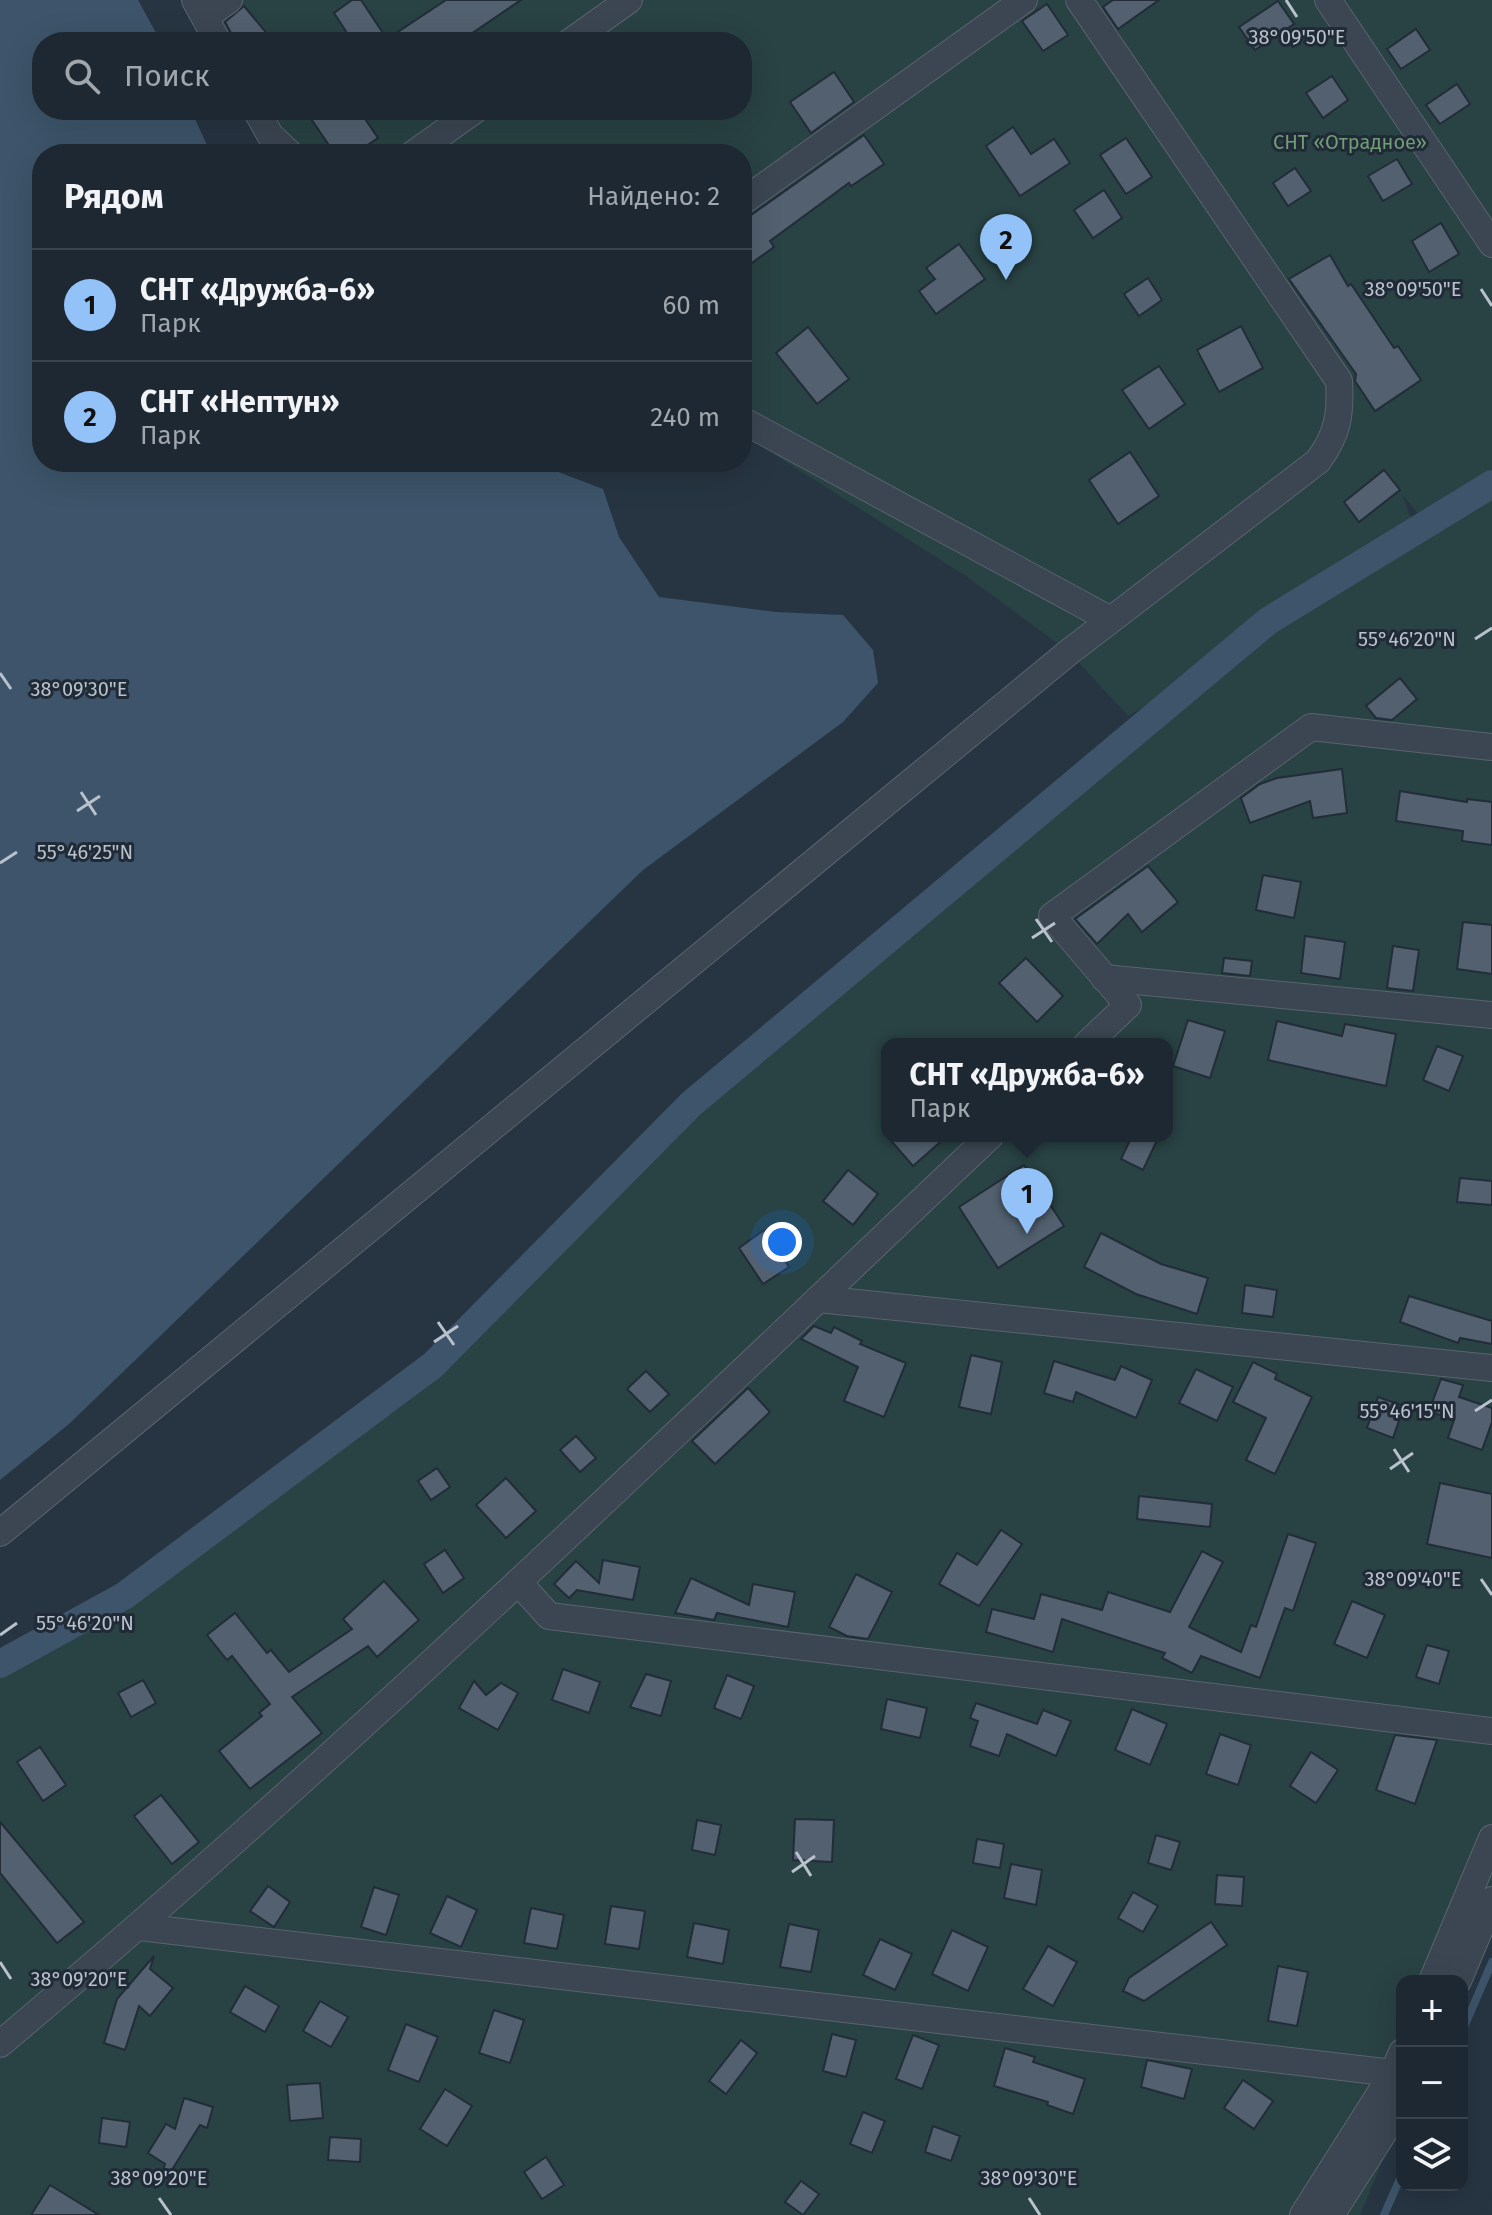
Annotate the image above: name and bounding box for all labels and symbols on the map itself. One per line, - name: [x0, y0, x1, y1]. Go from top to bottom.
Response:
- text: 38°09'50"E: [1249, 25, 1345, 49]
- park label: СНТ «Отрадное»: [1273, 130, 1427, 154]
- pin: 2: [980, 214, 1032, 280]
- text: 38°09'50"E: [1365, 277, 1461, 301]
- text: 55°46'20"N: [1358, 627, 1456, 651]
- text: 38°09'30"E: [31, 677, 127, 701]
- text: 55°46'25"N: [37, 840, 133, 864]
- pin: 1: [1001, 1168, 1053, 1234]
- your location: [762, 1222, 802, 1262]
- text: 55°46'15"N: [1359, 1399, 1455, 1423]
- text: 38°09'40"E: [1365, 1567, 1461, 1591]
- text: 55°46'20"N: [36, 1611, 134, 1635]
- text: 38°09'20"E: [31, 1967, 127, 1991]
- text: 38°09'20"E: [111, 2166, 207, 2190]
- text: 38°09'30"E: [981, 2166, 1077, 2190]

